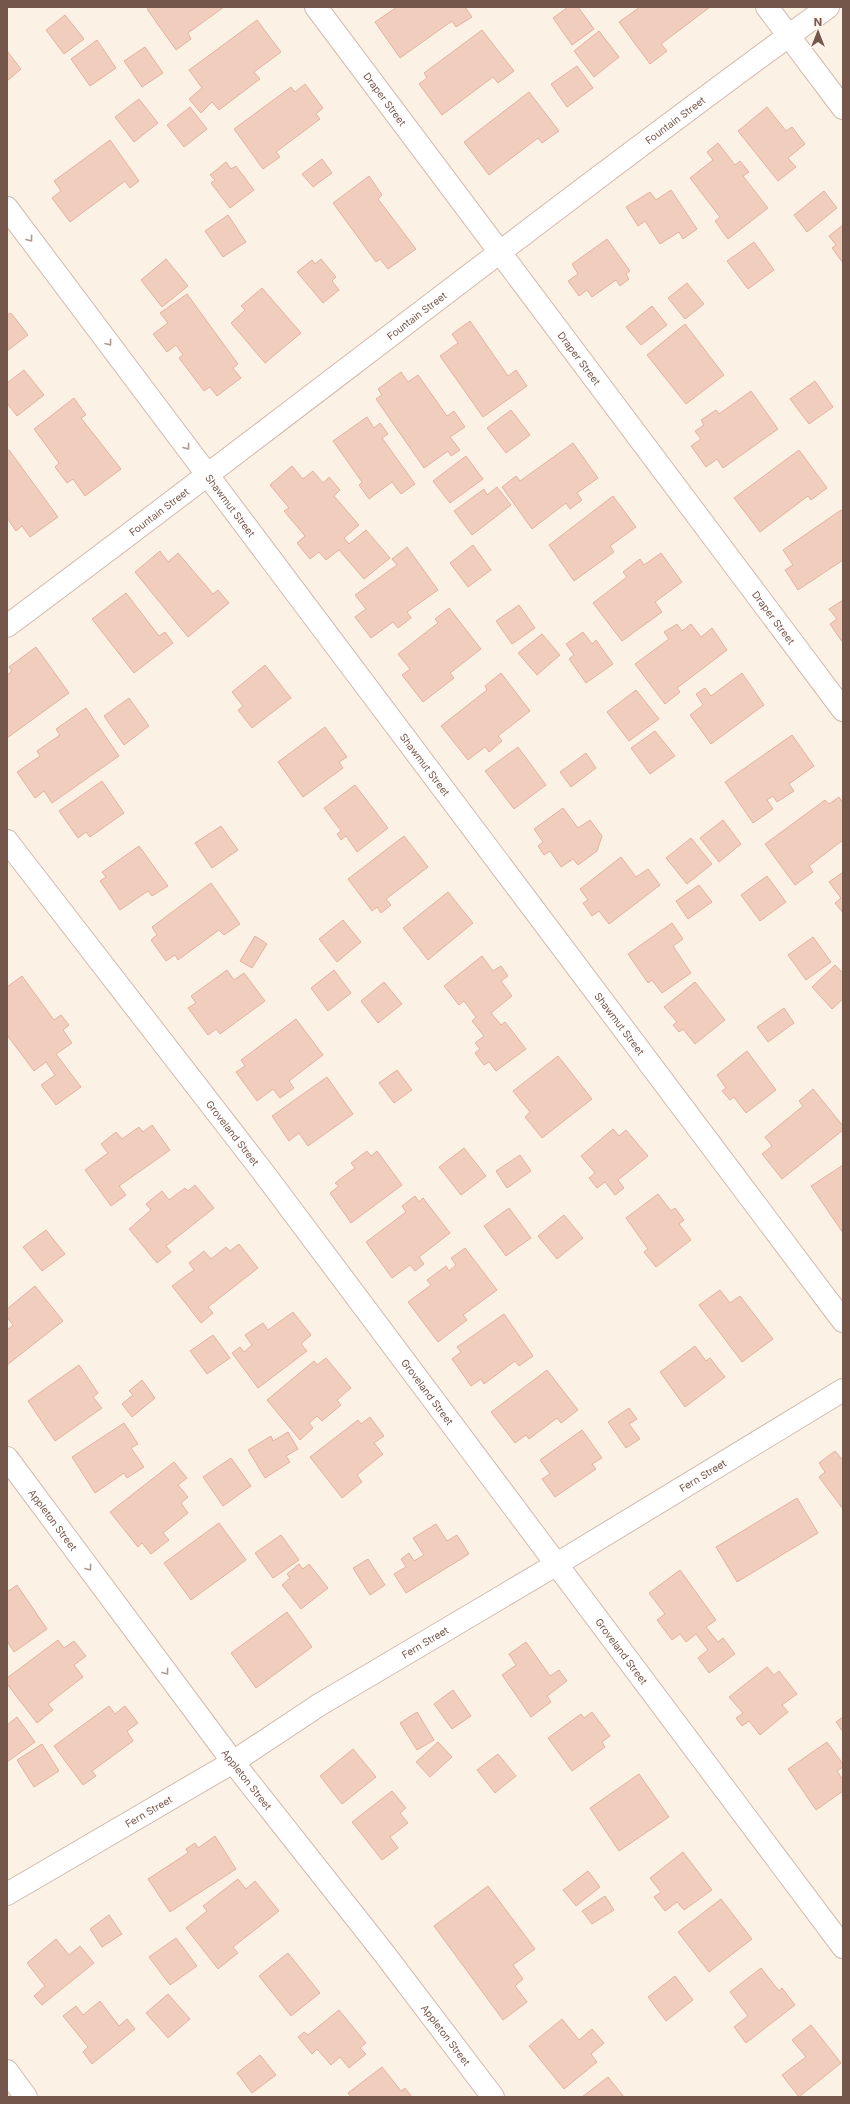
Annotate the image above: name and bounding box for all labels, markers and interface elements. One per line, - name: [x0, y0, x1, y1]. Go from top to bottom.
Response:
- north arrow: [798, 12, 838, 52]
- text: N: [814, 15, 822, 29]
- street label: Draper Street: [361, 70, 409, 129]
- street label: Fountain Street: [643, 93, 708, 146]
- one-way arrow: [26, 235, 33, 242]
- street label: Fountain Street: [384, 289, 449, 342]
- street label: Draper Street: [555, 329, 604, 388]
- one-way arrow: [104, 339, 111, 346]
- one-way arrow: [182, 443, 189, 450]
- street label: Shawmut Street: [203, 472, 258, 540]
- street label: Fountain Street: [127, 485, 192, 538]
- street label: Draper Street: [750, 589, 798, 647]
- street label: Shawmut Street: [398, 731, 453, 799]
- street label: Shawmut Street: [592, 990, 647, 1058]
- street label: Groveland Street: [204, 1098, 262, 1169]
- street label: Groveland Street: [399, 1356, 457, 1428]
- street label: Fern Street: [677, 1456, 729, 1494]
- street label: Appleton Street: [26, 1487, 80, 1553]
- one-way arrow: [84, 1563, 91, 1570]
- street label: Groveland Street: [593, 1616, 651, 1687]
- street label: Fern Street: [399, 1623, 451, 1661]
- one-way arrow: [161, 1668, 168, 1675]
- street label: Appleton Street: [219, 1747, 275, 1813]
- street label: Fern Street: [123, 1793, 175, 1830]
- street label: Appleton Street: [419, 2002, 473, 2068]

